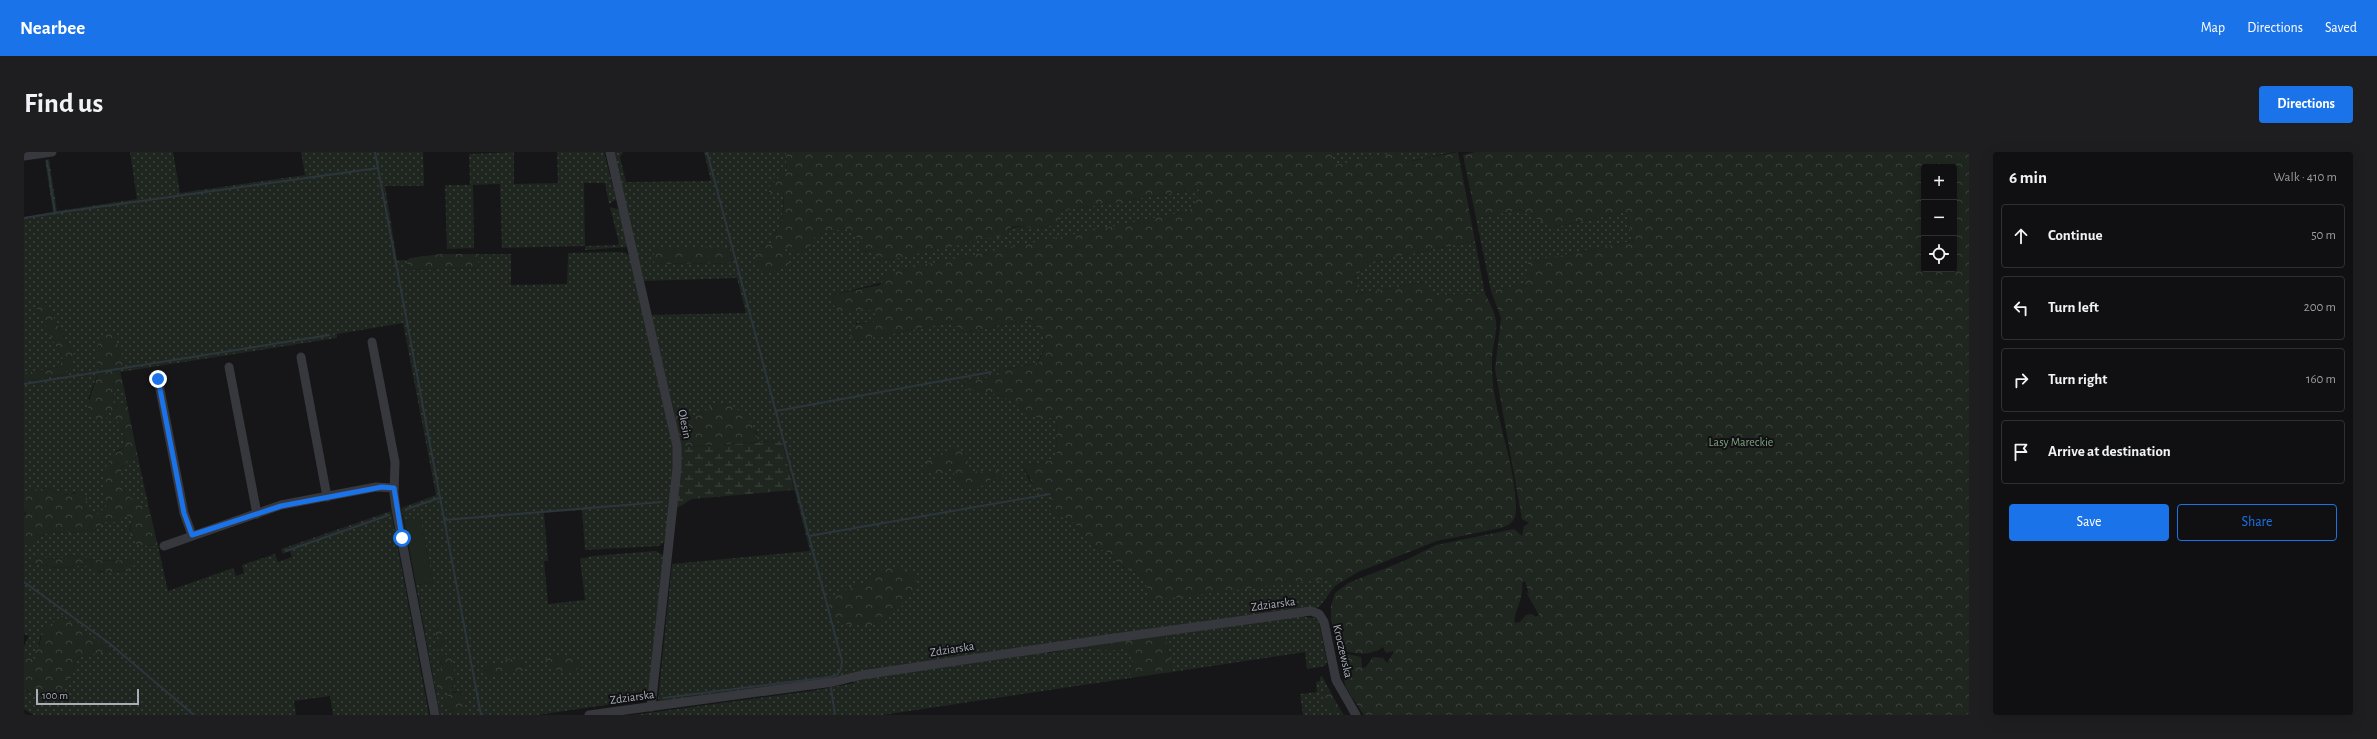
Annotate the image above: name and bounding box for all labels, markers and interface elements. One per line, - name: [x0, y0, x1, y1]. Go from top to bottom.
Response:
- text: Nearbee: [20, 19, 85, 38]
- text: Map: [2201, 21, 2225, 35]
- text: Directions: [2247, 21, 2303, 35]
- text: Saved: [2325, 21, 2357, 35]
- button: Directions: [2259, 86, 2353, 123]
- text: Find us: [24, 90, 103, 118]
- map controls: [1921, 164, 1957, 272]
- button: +: [1921, 164, 1957, 200]
- text: 6 min: [2009, 169, 2047, 186]
- text: Walk · 410 m: [2274, 171, 2337, 184]
- button: −: [1921, 200, 1957, 236]
- icon: ahead: [2010, 225, 2032, 247]
- text: Continue: [2048, 228, 2103, 243]
- text: 50 m: [2311, 229, 2336, 242]
- button: locate: [1921, 236, 1957, 272]
- icon: left: [2010, 297, 2032, 319]
- text: Turn left: [2048, 300, 2099, 315]
- text: 200 m: [2304, 301, 2336, 314]
- icon: right: [2010, 369, 2032, 391]
- route end: [149, 370, 167, 388]
- text: Turn right: [2048, 372, 2107, 387]
- text: 160 m: [2306, 373, 2336, 386]
- street label: Olesin: [676, 408, 694, 440]
- park label: Lasy Mareckie: [1709, 436, 1773, 449]
- icon: arrive: [2010, 441, 2032, 463]
- text: Arrive at destination: [2048, 444, 2171, 459]
- button: Save: [2009, 504, 2169, 541]
- button: Share: [2177, 504, 2337, 541]
- route start: [393, 529, 411, 547]
- street label: Zdziarska: [1250, 595, 1296, 613]
- street label: Kroczewska: [1331, 623, 1355, 679]
- street label: Zdziarska: [929, 640, 975, 658]
- scale bar: [36, 687, 139, 706]
- street label: Zdziarska: [609, 688, 655, 706]
- text: 100 m: [42, 690, 68, 701]

